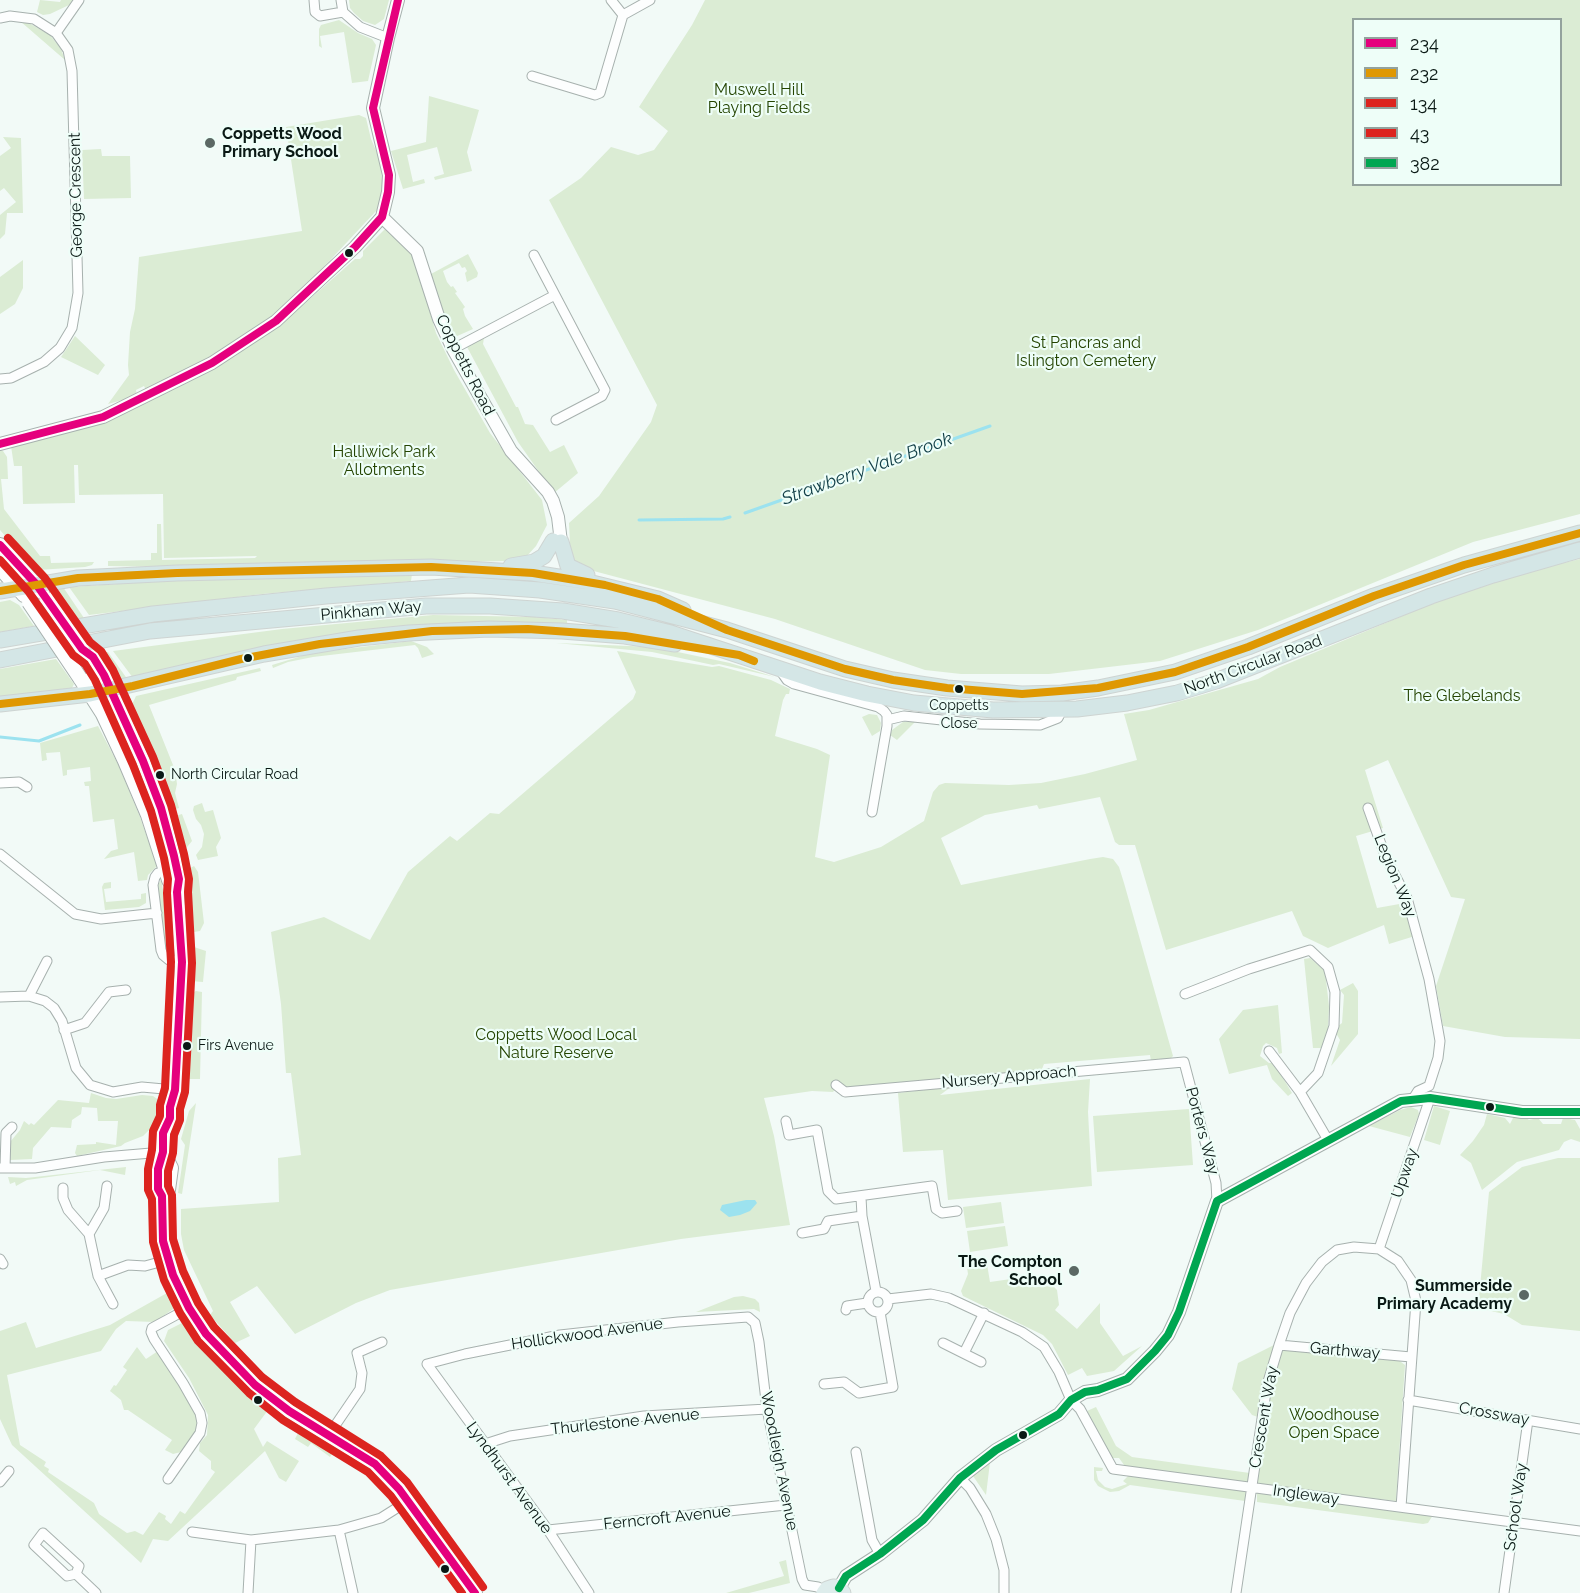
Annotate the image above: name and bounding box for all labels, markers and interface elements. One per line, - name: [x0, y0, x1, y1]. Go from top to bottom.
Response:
- legend: [1352, 18, 1562, 186]
- text: 234: [1410, 33, 1439, 54]
- text: 232: [1410, 63, 1438, 84]
- park label: Muswell Hill Playing Fields: [708, 80, 810, 118]
- text: 134: [1410, 93, 1437, 114]
- text: 43: [1410, 123, 1429, 144]
- place label: Coppetts Wood Primary School: [222, 124, 342, 162]
- street label: George Crescent: [65, 132, 87, 258]
- marker: Coppetts Wood Primary School: [203, 136, 217, 150]
- text: 382: [1410, 153, 1440, 174]
- unlabelled marker: [343, 247, 355, 259]
- street label: Coppetts Road: [431, 311, 499, 419]
- park label: St Pancras and Islington Cemetery: [1016, 333, 1156, 371]
- water label: Strawberry Vale Brook: [779, 428, 955, 510]
- park label: Halliwick Park Allotments: [332, 442, 436, 480]
- street label: Pinkham Way: [320, 597, 422, 625]
- street label: North Circular Road: [1181, 631, 1325, 699]
- unlabelled marker: [242, 652, 254, 664]
- marker: Coppetts Close: [953, 683, 965, 695]
- park label: The Glebelands: [1403, 686, 1521, 706]
- place label: Coppetts Close: [929, 698, 989, 730]
- place label: North Circular Road: [171, 767, 298, 783]
- marker: North Circular Road: [154, 769, 166, 781]
- street label: Legion Way: [1370, 832, 1420, 920]
- park label: Coppetts Wood Local Nature Reserve: [475, 1025, 637, 1063]
- place label: Firs Avenue: [198, 1038, 274, 1054]
- marker: Firs Avenue: [181, 1040, 193, 1052]
- street label: Nursery Approach: [941, 1062, 1077, 1092]
- street label: Porters Way: [1181, 1085, 1223, 1177]
- unlabelled marker: [1484, 1101, 1496, 1113]
- street label: Upway: [1388, 1146, 1422, 1200]
- place label: The Compton School: [958, 1252, 1062, 1290]
- marker: The Compton School: [1067, 1264, 1081, 1278]
- place label: Summerside Primary Academy: [1377, 1276, 1512, 1314]
- marker: Summerside Primary Academy: [1517, 1288, 1531, 1302]
- street label: Hollickwood Avenue: [510, 1314, 664, 1354]
- street label: Garthway: [1309, 1338, 1381, 1364]
- street label: Crescent Way: [1246, 1364, 1282, 1470]
- street label: Woodleigh Avenue: [756, 1390, 802, 1532]
- unlabelled marker: [252, 1394, 264, 1406]
- street label: Crossway: [1457, 1398, 1531, 1430]
- street label: Thurlestone Avenue: [550, 1405, 700, 1439]
- park label: Woodhouse Open Space: [1288, 1405, 1380, 1443]
- street label: Lyndhurst Avenue: [462, 1418, 556, 1538]
- unlabelled marker: [1017, 1429, 1029, 1441]
- street label: School Way: [1500, 1462, 1532, 1552]
- street label: Ingleway: [1272, 1481, 1340, 1509]
- street label: Ferncroft Avenue: [603, 1502, 731, 1534]
- unlabelled marker: [439, 1563, 451, 1575]

